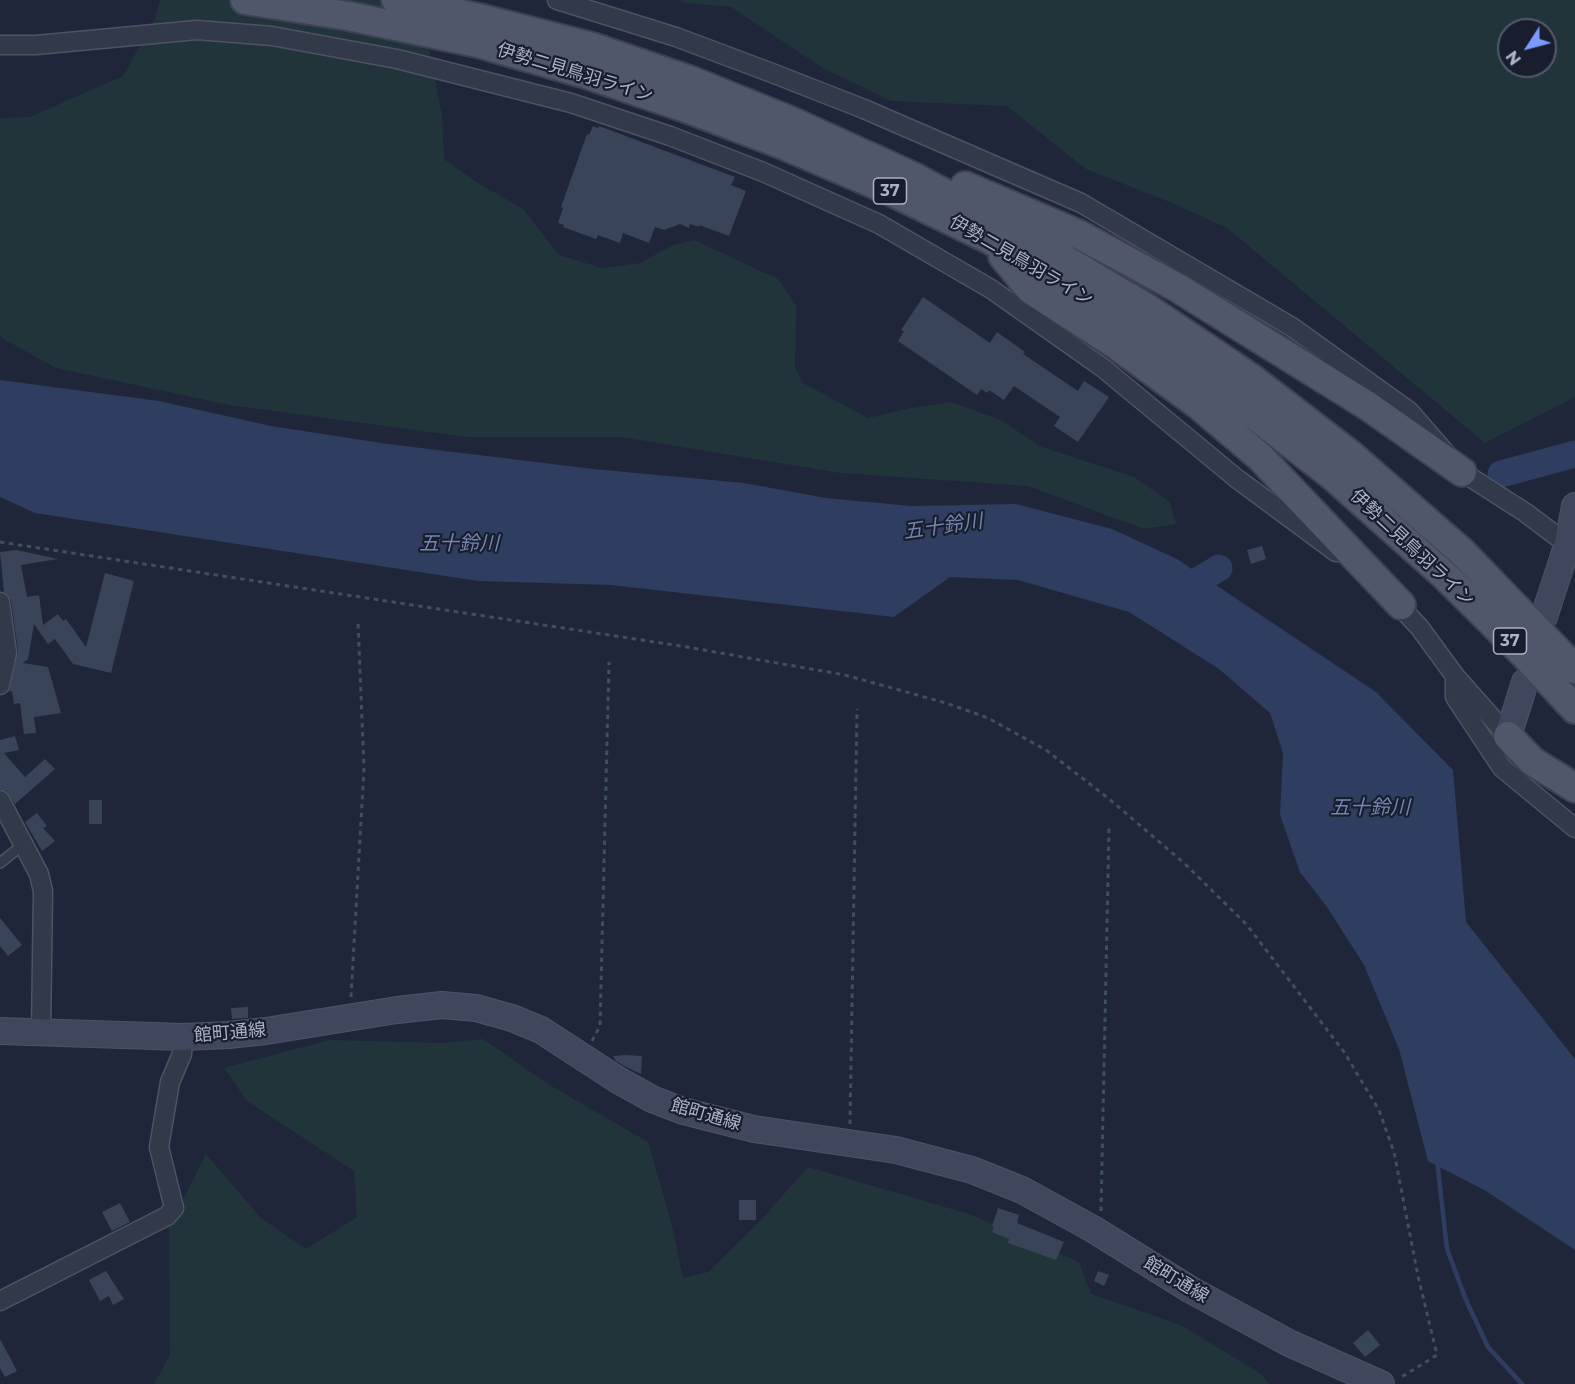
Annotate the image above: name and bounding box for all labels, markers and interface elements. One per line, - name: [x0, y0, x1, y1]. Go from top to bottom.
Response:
- north arrow: [1497, 18, 1557, 78]
- street label: 伊勢二見鳥羽ライン: [494, 39, 656, 107]
- text: N: [1502, 47, 1525, 69]
- road number: 37: [874, 178, 906, 204]
- street label: 伊勢二見鳥羽ライン: [945, 211, 1097, 311]
- street label: 伊勢二見鳥羽ライン: [1345, 485, 1479, 611]
- water label: 五十鈴川: [902, 510, 984, 544]
- water label: 五十鈴川: [419, 532, 499, 556]
- road number: 37: [1494, 628, 1526, 654]
- water label: 五十鈴川: [1330, 796, 1410, 820]
- street label: 館町通線: [193, 1019, 267, 1047]
- street label: 館町通線: [668, 1095, 744, 1135]
- street label: 館町通線: [1140, 1252, 1212, 1308]

